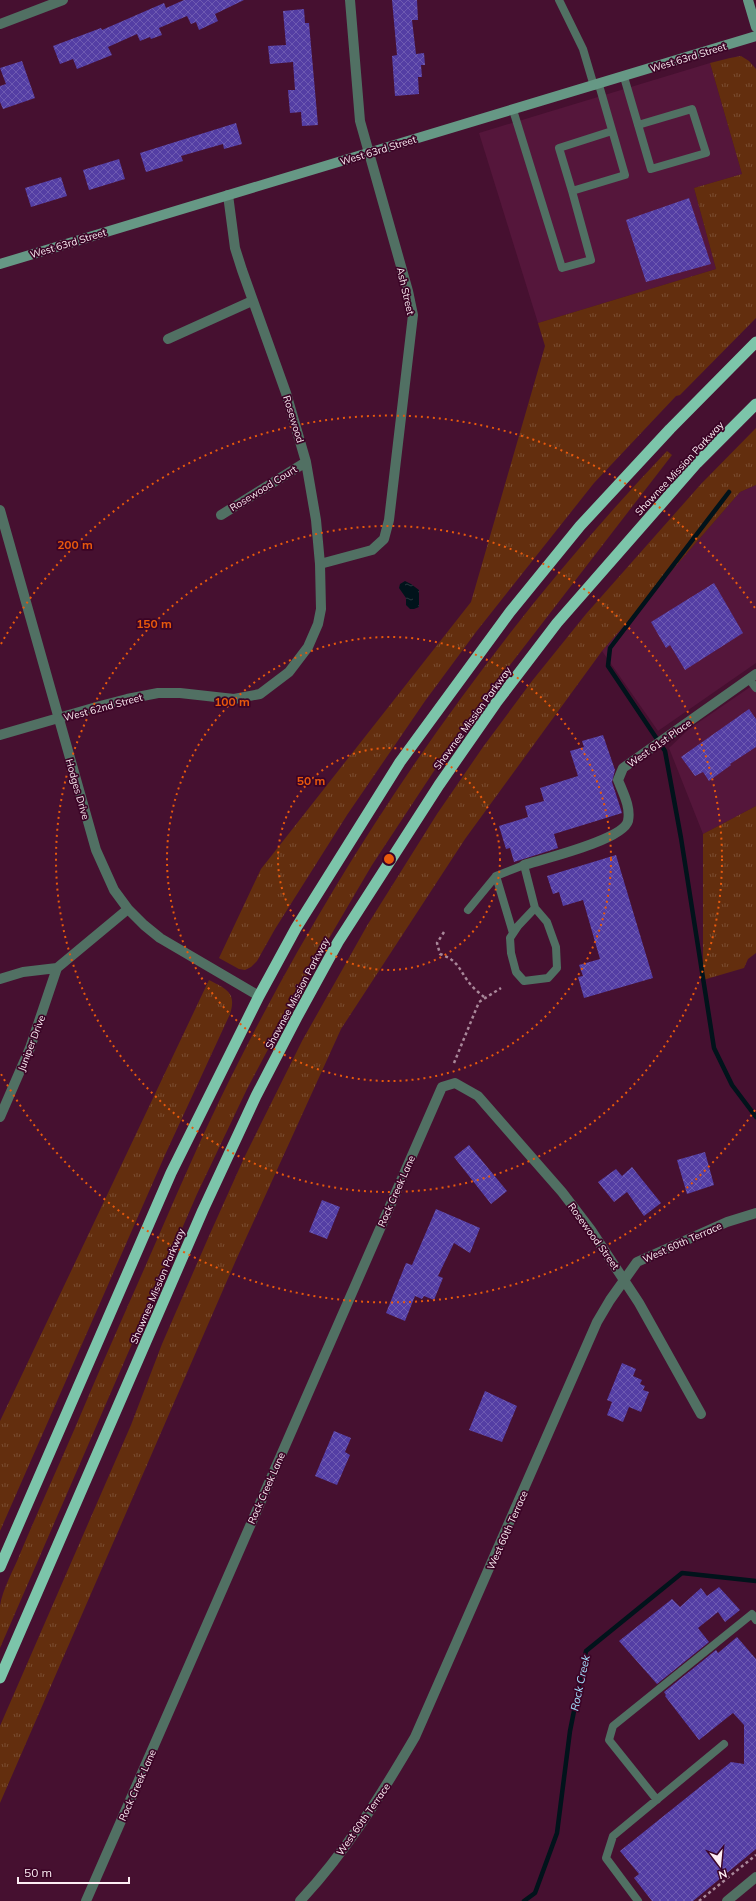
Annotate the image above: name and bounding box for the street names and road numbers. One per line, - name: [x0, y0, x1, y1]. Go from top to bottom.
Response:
- street label: West 63rd Street: [649, 40, 728, 75]
- street label: West 63rd Street: [339, 133, 418, 168]
- street label: West 63rd Street: [29, 226, 108, 261]
- street label: Ash Street: [394, 266, 417, 317]
- street label: Rosewood: [280, 394, 307, 444]
- street label: Shawnee Mission Parkway: [632, 418, 727, 518]
- street label: Rosewood Court: [227, 462, 300, 514]
- street label: Shawnee Mission Parkway: [431, 664, 515, 772]
- street label: West 62nd Street: [62, 691, 144, 724]
- street label: West 61st Place: [625, 717, 694, 770]
- street label: Hodges Drive: [63, 757, 92, 821]
- street label: Shawnee Mission Parkway: [263, 935, 333, 1051]
- street label: Juniper Drive: [15, 1013, 48, 1073]
- street label: Rock Creek Lane: [375, 1153, 418, 1229]
- street label: Rosewood Street: [565, 1200, 622, 1273]
- street label: West 60th Terrace: [641, 1219, 724, 1266]
- street label: Shawnee Mission Parkway: [127, 1226, 188, 1346]
- street label: Rock Creek Lane: [245, 1450, 288, 1526]
- street label: West 60th Terrace: [484, 1489, 531, 1572]
- street label: Rock Creek Lane: [116, 1747, 159, 1823]
- street label: West 60th Terrace: [334, 1781, 393, 1858]

